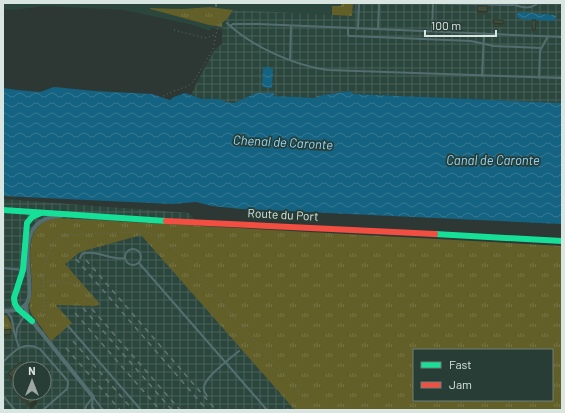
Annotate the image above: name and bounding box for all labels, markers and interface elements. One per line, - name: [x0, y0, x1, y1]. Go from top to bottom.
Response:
- scale bar: [425, 12, 496, 38]
- text: 100 m: [431, 18, 461, 32]
- water label: Chenal de Caronte: [233, 131, 334, 153]
- water label: Canal de Caronte: [446, 152, 540, 168]
- street label: Route du Port: [247, 205, 319, 223]
- legend: [413, 349, 553, 401]
- text: Fast: [449, 357, 472, 371]
- north arrow: [12, 361, 52, 401]
- text: N: [28, 364, 36, 377]
- text: Jam: [449, 377, 472, 391]

